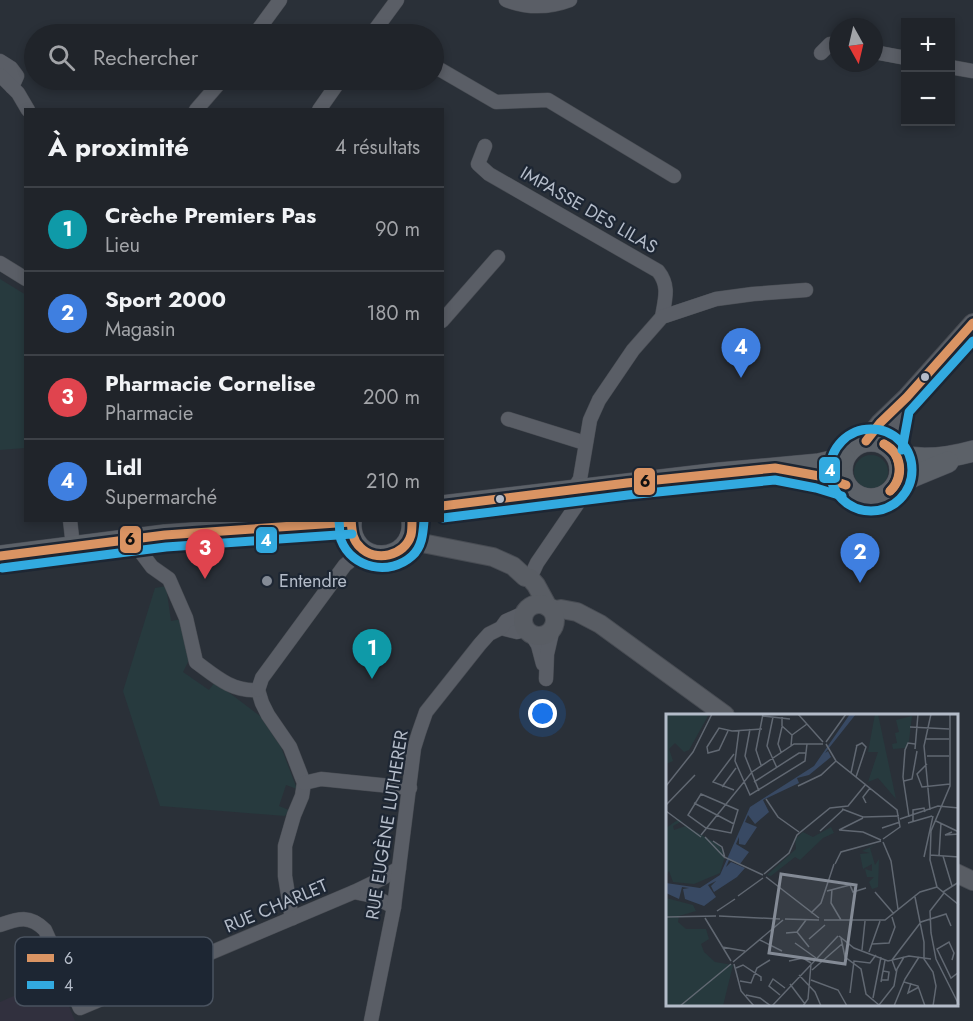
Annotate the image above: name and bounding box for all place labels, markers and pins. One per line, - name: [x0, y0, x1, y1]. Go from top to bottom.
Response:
- pin: 4: [722, 328, 760, 378]
- unlabelled marker: [919, 371, 931, 383]
- unlabelled marker: [494, 493, 506, 505]
- pin: 3: [186, 530, 224, 579]
- pin: 2: [840, 534, 880, 583]
- place label: Entendre: [279, 568, 347, 594]
- marker: Entendre: [260, 574, 274, 588]
- pin: 1: [352, 630, 392, 679]

